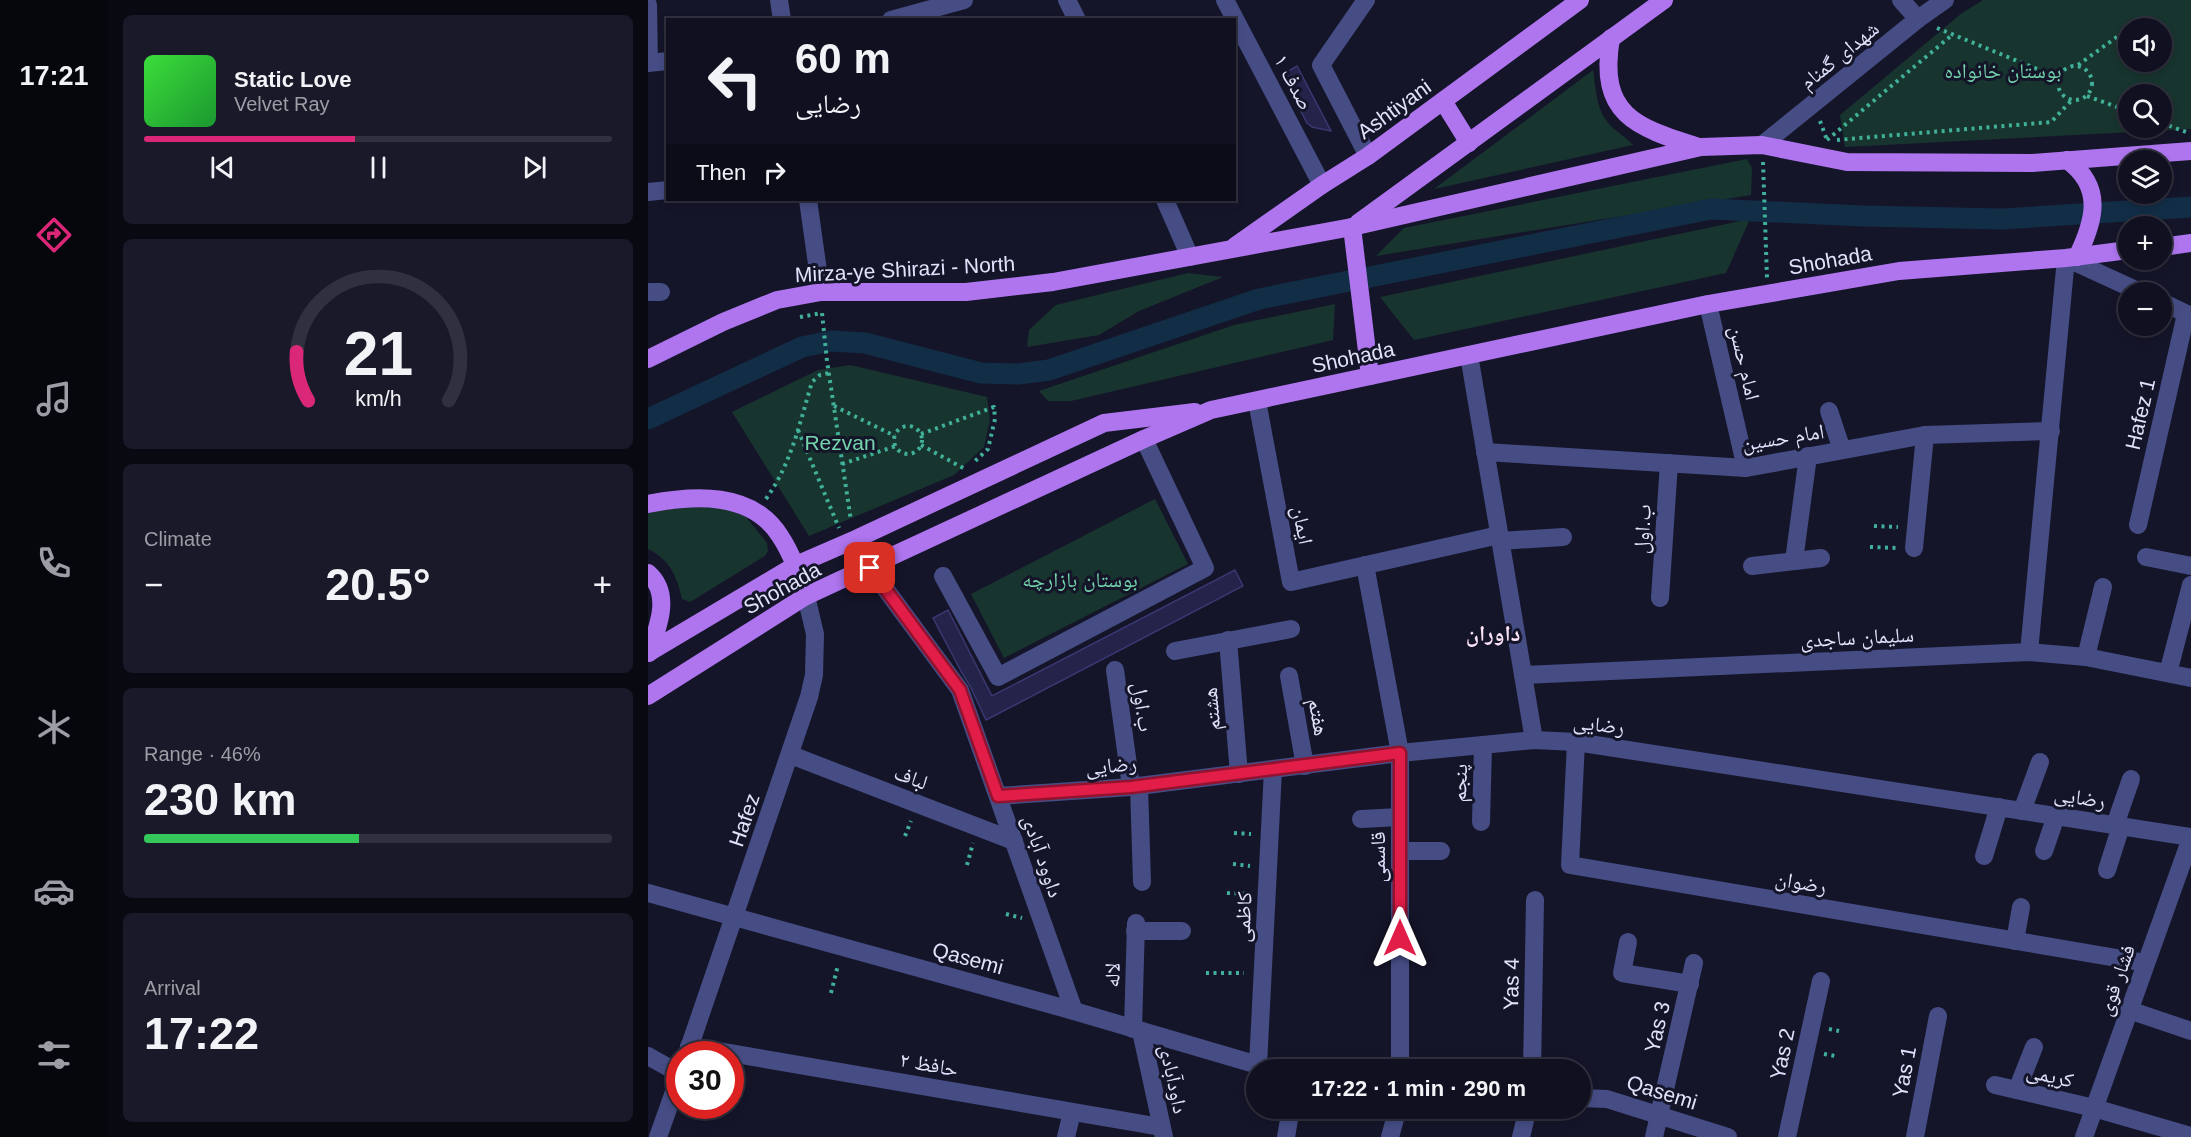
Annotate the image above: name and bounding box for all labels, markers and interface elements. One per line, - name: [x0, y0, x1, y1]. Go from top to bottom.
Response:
- street label: شهدای گمنام: [1795, 16, 1885, 96]
- map controls: [2118, 18, 2172, 336]
- button: sound: [2118, 18, 2172, 72]
- text: 60 m: [795, 35, 891, 82]
- icon: left: [696, 42, 774, 120]
- street label: صدف ۱: [1270, 50, 1318, 114]
- park label: بوستان خانواده: [1945, 59, 2061, 83]
- text: 17:21: [19, 61, 89, 91]
- text: Static Love: [234, 67, 351, 92]
- street label: Ashtiyani: [1353, 75, 1435, 143]
- button: search: [2118, 84, 2172, 138]
- text: رضایی: [795, 89, 861, 119]
- text: Velvet Ray: [234, 93, 330, 115]
- button: layers: [2118, 150, 2172, 204]
- icon: previous: [206, 151, 239, 184]
- icon: pause: [362, 151, 395, 184]
- icon: next: [518, 151, 551, 184]
- icon: right: [758, 156, 791, 189]
- text: Then: [696, 160, 746, 185]
- icon: directions: [33, 214, 75, 256]
- button: +: [2118, 216, 2172, 270]
- street label: Shohada: [1787, 241, 1874, 279]
- street label: Mirza-ye Shirazi - North: [794, 252, 1016, 286]
- button: −: [2118, 282, 2172, 336]
- text: 21: [343, 319, 413, 388]
- street label: امام حسن: [1722, 324, 1765, 403]
- street label: Shohada: [1309, 337, 1397, 377]
- street label: Hafez 1: [2121, 376, 2159, 452]
- icon: music: [33, 378, 75, 420]
- text: km/h: [355, 388, 401, 412]
- street label: امام حسین: [1740, 419, 1826, 458]
- park label: Rezvan: [804, 431, 876, 454]
- street label: ایمان: [1287, 504, 1318, 546]
- street label: ب.اول: [1629, 504, 1656, 554]
- text: Climate: [144, 528, 212, 550]
- icon: phone: [33, 542, 75, 584]
- pin: [844, 542, 895, 593]
- icon: arrive: [853, 551, 886, 584]
- street label: Shohada: [740, 557, 825, 618]
- text: 20.5°: [325, 559, 431, 610]
- text: −: [144, 566, 163, 603]
- text: +: [593, 566, 612, 603]
- park label: بوستان بازارچه: [1022, 568, 1138, 592]
- district label: داوران: [1466, 621, 1520, 647]
- street label: سلیمان ساجدی: [1799, 623, 1915, 652]
- street label: ب.اول: [1127, 681, 1158, 733]
- street label: هشتم: [1198, 686, 1227, 732]
- street label: هفتم: [1301, 697, 1334, 738]
- icon: climate: [33, 706, 75, 748]
- street label: رضایی: [1572, 709, 1626, 741]
- text: Range · 46%: [144, 743, 261, 765]
- street label: رضایی: [1084, 751, 1138, 781]
- street label: لباف: [891, 760, 931, 794]
- street label: پنجم: [1447, 763, 1474, 803]
- text: 230 km: [144, 774, 297, 825]
- street label: رضایی: [2052, 782, 2107, 814]
- street label: Hafez: [724, 790, 764, 850]
- street label: داوود آبادی: [1017, 812, 1068, 901]
- street label: قاسمی: [1366, 831, 1391, 883]
- street label: رضوان: [1773, 866, 1828, 899]
- icon: car: [33, 870, 75, 912]
- street label: کاظمی: [1230, 891, 1258, 943]
- position arrow: [1368, 906, 1432, 970]
- street label: Qasemi: [930, 938, 1006, 978]
- street label: فشار قوی: [2093, 941, 2140, 1019]
- street label: Yas 4: [1499, 957, 1523, 1010]
- street label: لاله: [1100, 962, 1124, 988]
- text: Arrival: [144, 977, 201, 999]
- street label: Yas 3: [1640, 999, 1674, 1055]
- text: 17:22: [144, 1008, 259, 1059]
- street label: Yas 2: [1765, 1026, 1799, 1082]
- icon: filters: [33, 1034, 75, 1076]
- speed limit sign: 30: [666, 1041, 744, 1119]
- street label: داودآبادی: [1154, 1042, 1193, 1116]
- street label: Yas 1: [1888, 1044, 1920, 1100]
- street label: حافظ ۲: [898, 1048, 960, 1080]
- street label: کریمی: [2024, 1058, 2076, 1094]
- street label: Qasemi: [1624, 1070, 1700, 1114]
- text: 17:22 · 1 min · 290 m: [1311, 1076, 1526, 1101]

